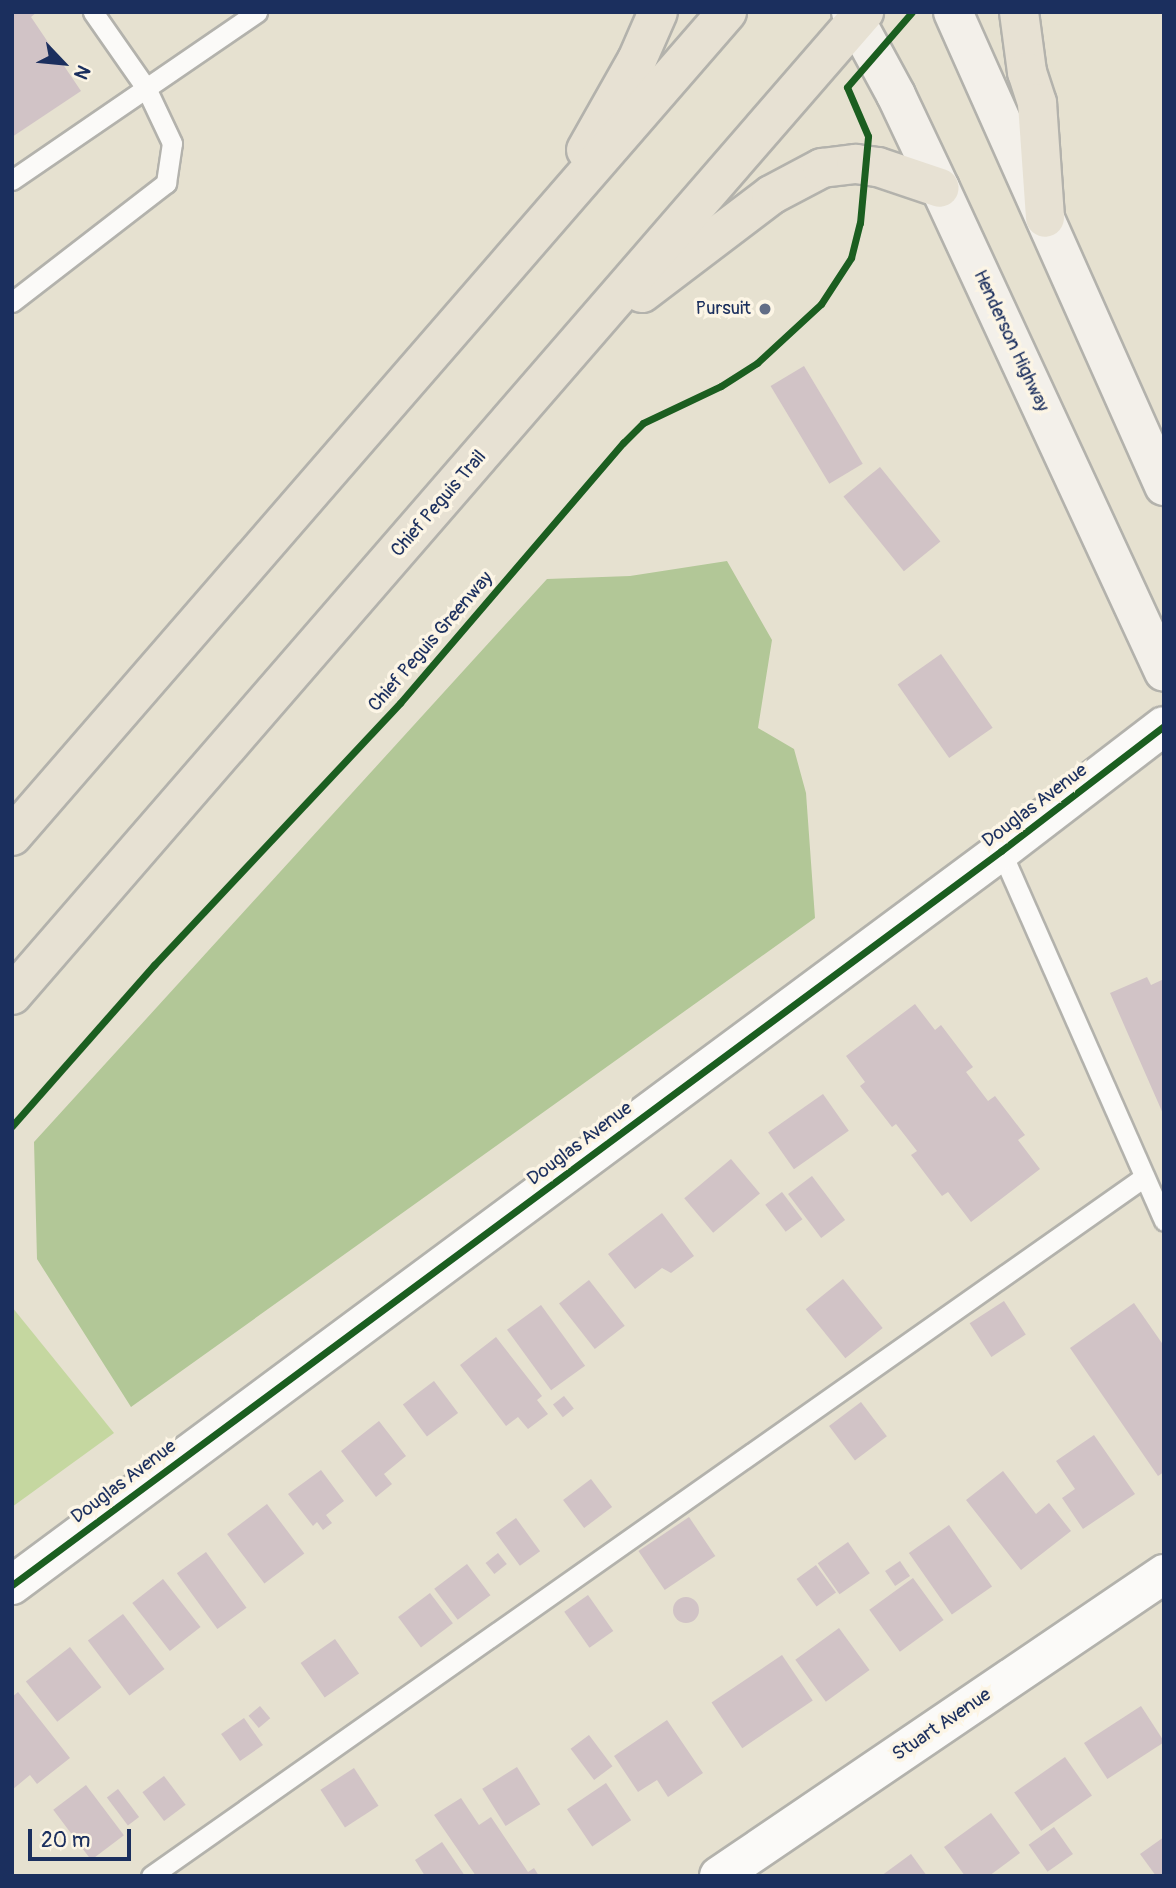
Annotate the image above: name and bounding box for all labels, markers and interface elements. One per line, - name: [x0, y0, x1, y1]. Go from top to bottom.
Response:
- north arrow: [28, 28, 98, 98]
- text: N: [68, 61, 95, 83]
- street label: Henderson Highway: [968, 266, 1054, 416]
- place label: Pursuit: [695, 298, 751, 320]
- marker: Pursuit: [757, 301, 773, 317]
- street label: Chief Peguis Trail: [386, 446, 492, 562]
- street label: Chief Peguis Greenway: [364, 567, 498, 717]
- street label: Douglas Avenue: [978, 759, 1092, 853]
- street label: Douglas Avenue: [523, 1097, 637, 1191]
- street label: Douglas Avenue: [67, 1435, 181, 1529]
- street label: Stuart Avenue: [888, 1684, 996, 1766]
- scale bar: [32, 1814, 135, 1858]
- text: 20 m: [41, 1827, 90, 1854]

